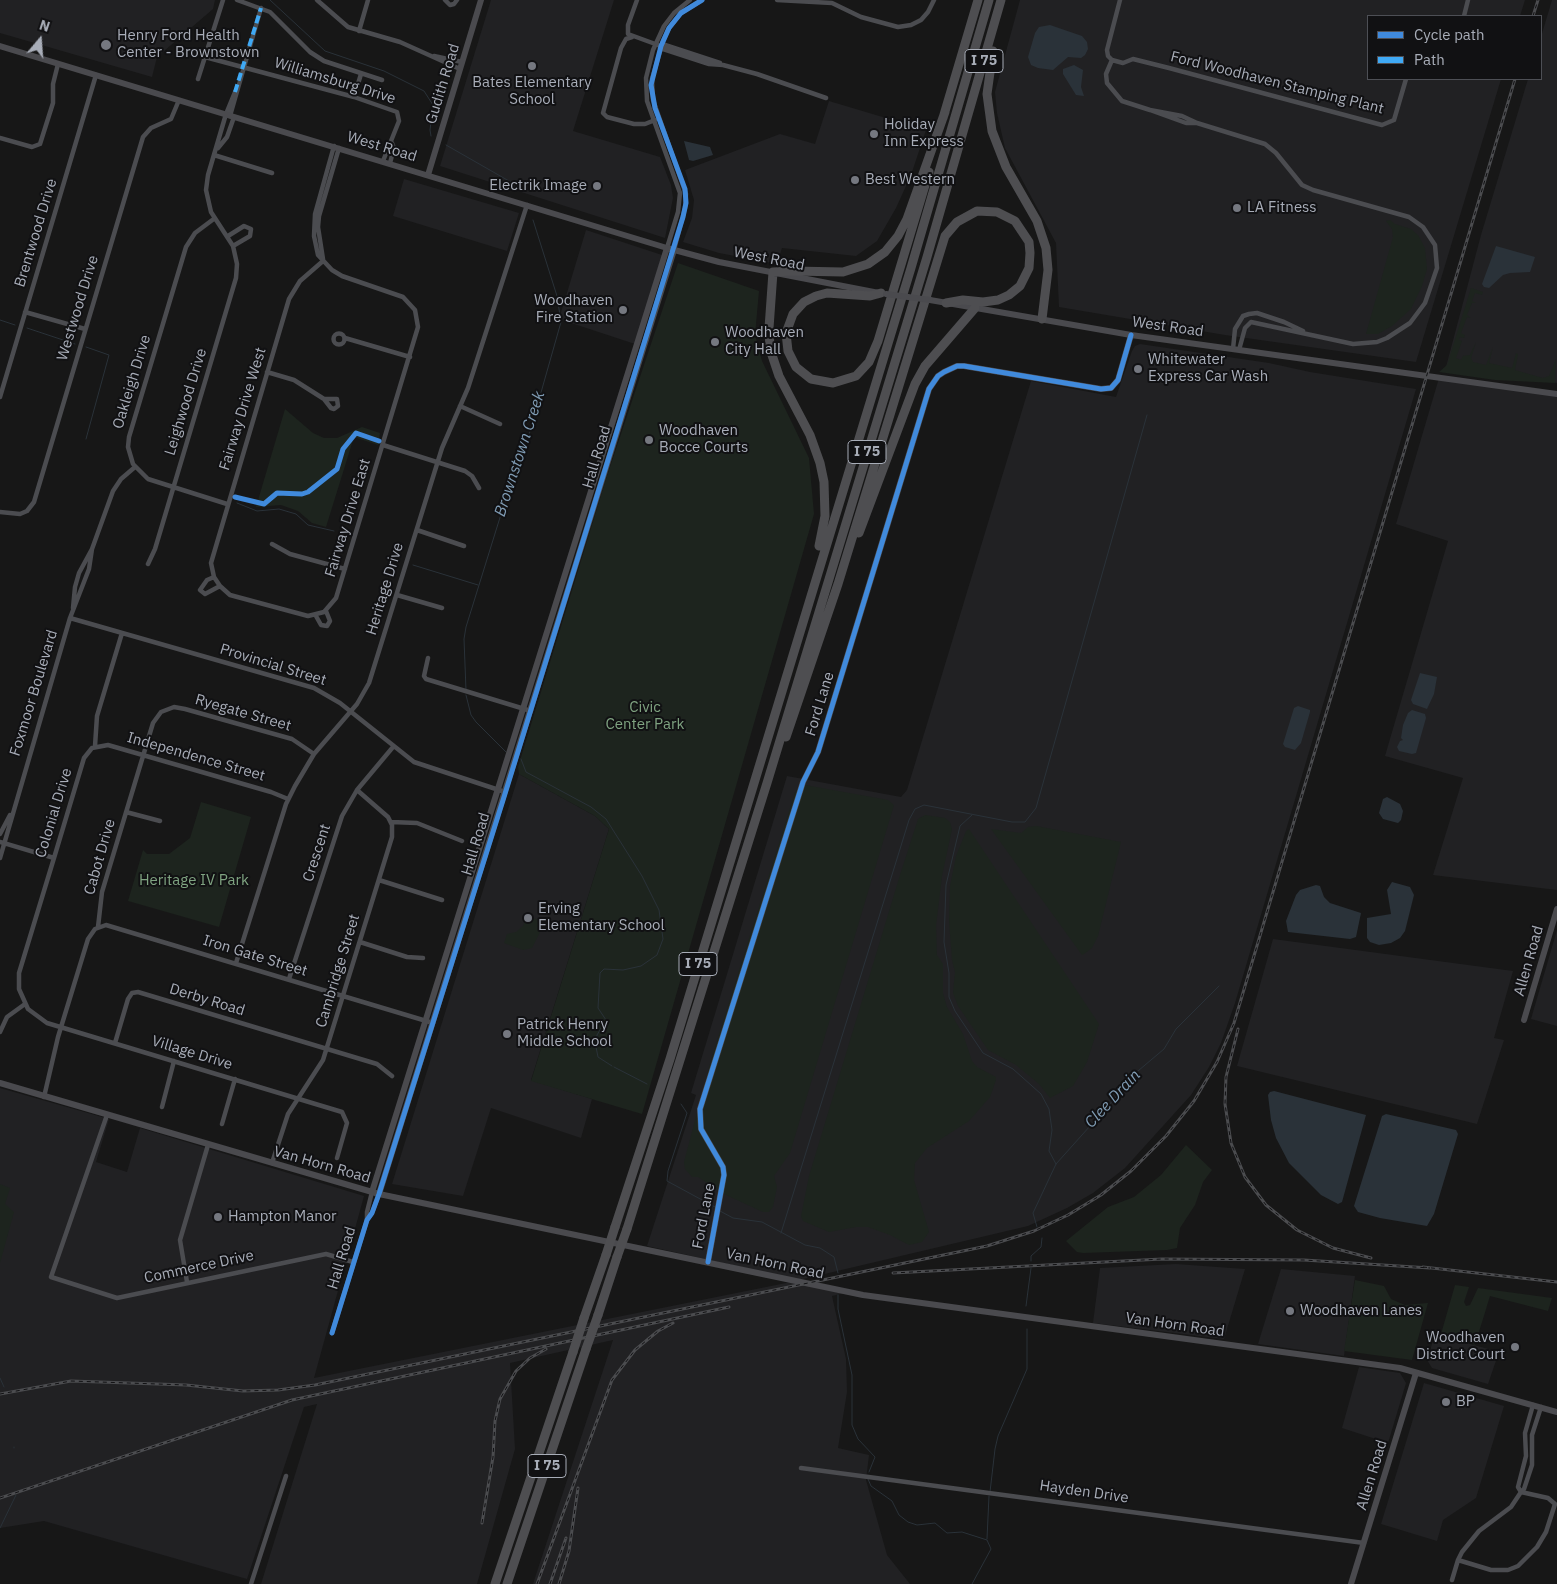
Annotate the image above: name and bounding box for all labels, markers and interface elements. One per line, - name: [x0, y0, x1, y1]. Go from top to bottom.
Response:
- north arrow: [15, 15, 65, 65]
- legend: [1367, 15, 1542, 80]
- text: N: [37, 16, 52, 36]
- text: Cycle path: [1414, 25, 1485, 44]
- place label: Henry Ford Health Center - Brownstown: [117, 27, 259, 62]
- marker: Henry Ford Health Center - Brownstown: [99, 38, 113, 52]
- street label: Gudith Road: [422, 42, 464, 126]
- street label: Ford Woodhaven Stamping Plant: [1169, 48, 1385, 118]
- road number: I 75: [965, 49, 1003, 72]
- text: Path: [1414, 50, 1445, 69]
- street label: Williamsburg Drive: [272, 54, 398, 108]
- marker: Bates Elementary School: [526, 60, 538, 72]
- place label: Bates Elementary School: [472, 74, 592, 109]
- place label: Holiday Inn Express: [884, 116, 964, 151]
- street label: West Road: [345, 128, 419, 166]
- marker: Holiday Inn Express: [868, 128, 880, 140]
- place label: Best Western: [865, 171, 955, 189]
- marker: Best Western: [849, 174, 861, 186]
- street label: Brentwood Drive: [11, 177, 61, 289]
- place label: Electrik Image: [489, 177, 587, 195]
- marker: Electrik Image: [591, 180, 603, 192]
- place label: LA Fitness: [1247, 199, 1317, 217]
- marker: LA Fitness: [1231, 202, 1243, 214]
- street label: West Road: [732, 243, 806, 275]
- street label: Westwood Drive: [53, 253, 103, 363]
- place label: Woodhaven Fire Station: [534, 292, 613, 327]
- marker: Woodhaven Fire Station: [617, 304, 629, 316]
- street label: West Road: [1131, 313, 1205, 341]
- place label: Woodhaven City Hall: [725, 324, 804, 359]
- street label: Oakleigh Drive: [109, 333, 155, 431]
- marker: Woodhaven City Hall: [709, 336, 721, 348]
- street label: Fairway Drive West: [216, 345, 270, 473]
- street label: Leighwood Drive: [161, 346, 211, 458]
- place label: Whitewater Express Car Wash: [1148, 351, 1268, 386]
- marker: Whitewater Express Car Wash: [1132, 363, 1144, 375]
- water label: Brownstown Creek: [491, 389, 549, 519]
- place label: Woodhaven Bocce Courts: [659, 422, 748, 457]
- street label: Hall Road: [579, 423, 615, 491]
- marker: Woodhaven Bocce Courts: [643, 434, 655, 446]
- road number: I 75: [848, 441, 886, 464]
- street label: Fairway Drive East: [321, 457, 375, 579]
- street label: Heritage Drive: [362, 541, 408, 637]
- street label: Foxmoor Boulevard: [6, 628, 62, 758]
- street label: Provincial Street: [218, 640, 328, 690]
- street label: Ford Lane: [802, 670, 838, 738]
- street label: Ryegate Street: [193, 691, 293, 735]
- park label: Civic Center Park: [606, 699, 684, 734]
- street label: Independence Street: [125, 729, 267, 785]
- street label: Colonial Drive: [32, 766, 76, 860]
- street label: Hall Road: [458, 810, 494, 878]
- street label: Cabot Drive: [81, 817, 119, 897]
- street label: Crescent: [299, 822, 335, 884]
- park label: Heritage IV Park: [139, 872, 249, 890]
- place label: Erving Elementary School: [538, 900, 665, 935]
- street label: Cambridge Street: [312, 912, 364, 1030]
- marker: Erving Elementary School: [522, 912, 534, 924]
- street label: Allen Road: [1510, 924, 1548, 998]
- street label: Iron Gate Street: [201, 932, 309, 980]
- road number: I 75: [679, 952, 717, 976]
- street label: Derby Road: [167, 980, 247, 1020]
- place label: Patrick Henry Middle School: [517, 1016, 612, 1051]
- marker: Patrick Henry Middle School: [501, 1028, 513, 1040]
- street label: Village Drive: [149, 1032, 235, 1074]
- water label: Clee Drain: [1081, 1066, 1145, 1132]
- street label: Van Horn Road: [272, 1143, 372, 1187]
- street label: Ford Lane: [689, 1182, 719, 1250]
- place label: Hampton Manor: [228, 1208, 337, 1226]
- marker: Hampton Manor: [212, 1211, 224, 1223]
- street label: Hall Road: [324, 1224, 360, 1292]
- street label: Van Horn Road: [724, 1245, 826, 1283]
- street label: Commerce Drive: [143, 1247, 255, 1287]
- place label: Woodhaven Lanes: [1300, 1302, 1422, 1320]
- marker: Woodhaven Lanes: [1284, 1305, 1296, 1317]
- street label: Van Horn Road: [1124, 1309, 1226, 1341]
- place label: Woodhaven District Court: [1416, 1329, 1505, 1364]
- marker: Woodhaven District Court: [1509, 1341, 1521, 1353]
- place label: BP: [1456, 1393, 1475, 1411]
- marker: BP: [1440, 1396, 1452, 1408]
- street label: Allen Road: [1353, 1438, 1391, 1512]
- road number: I 75: [528, 1454, 566, 1478]
- street label: Hayden Drive: [1038, 1477, 1130, 1507]

